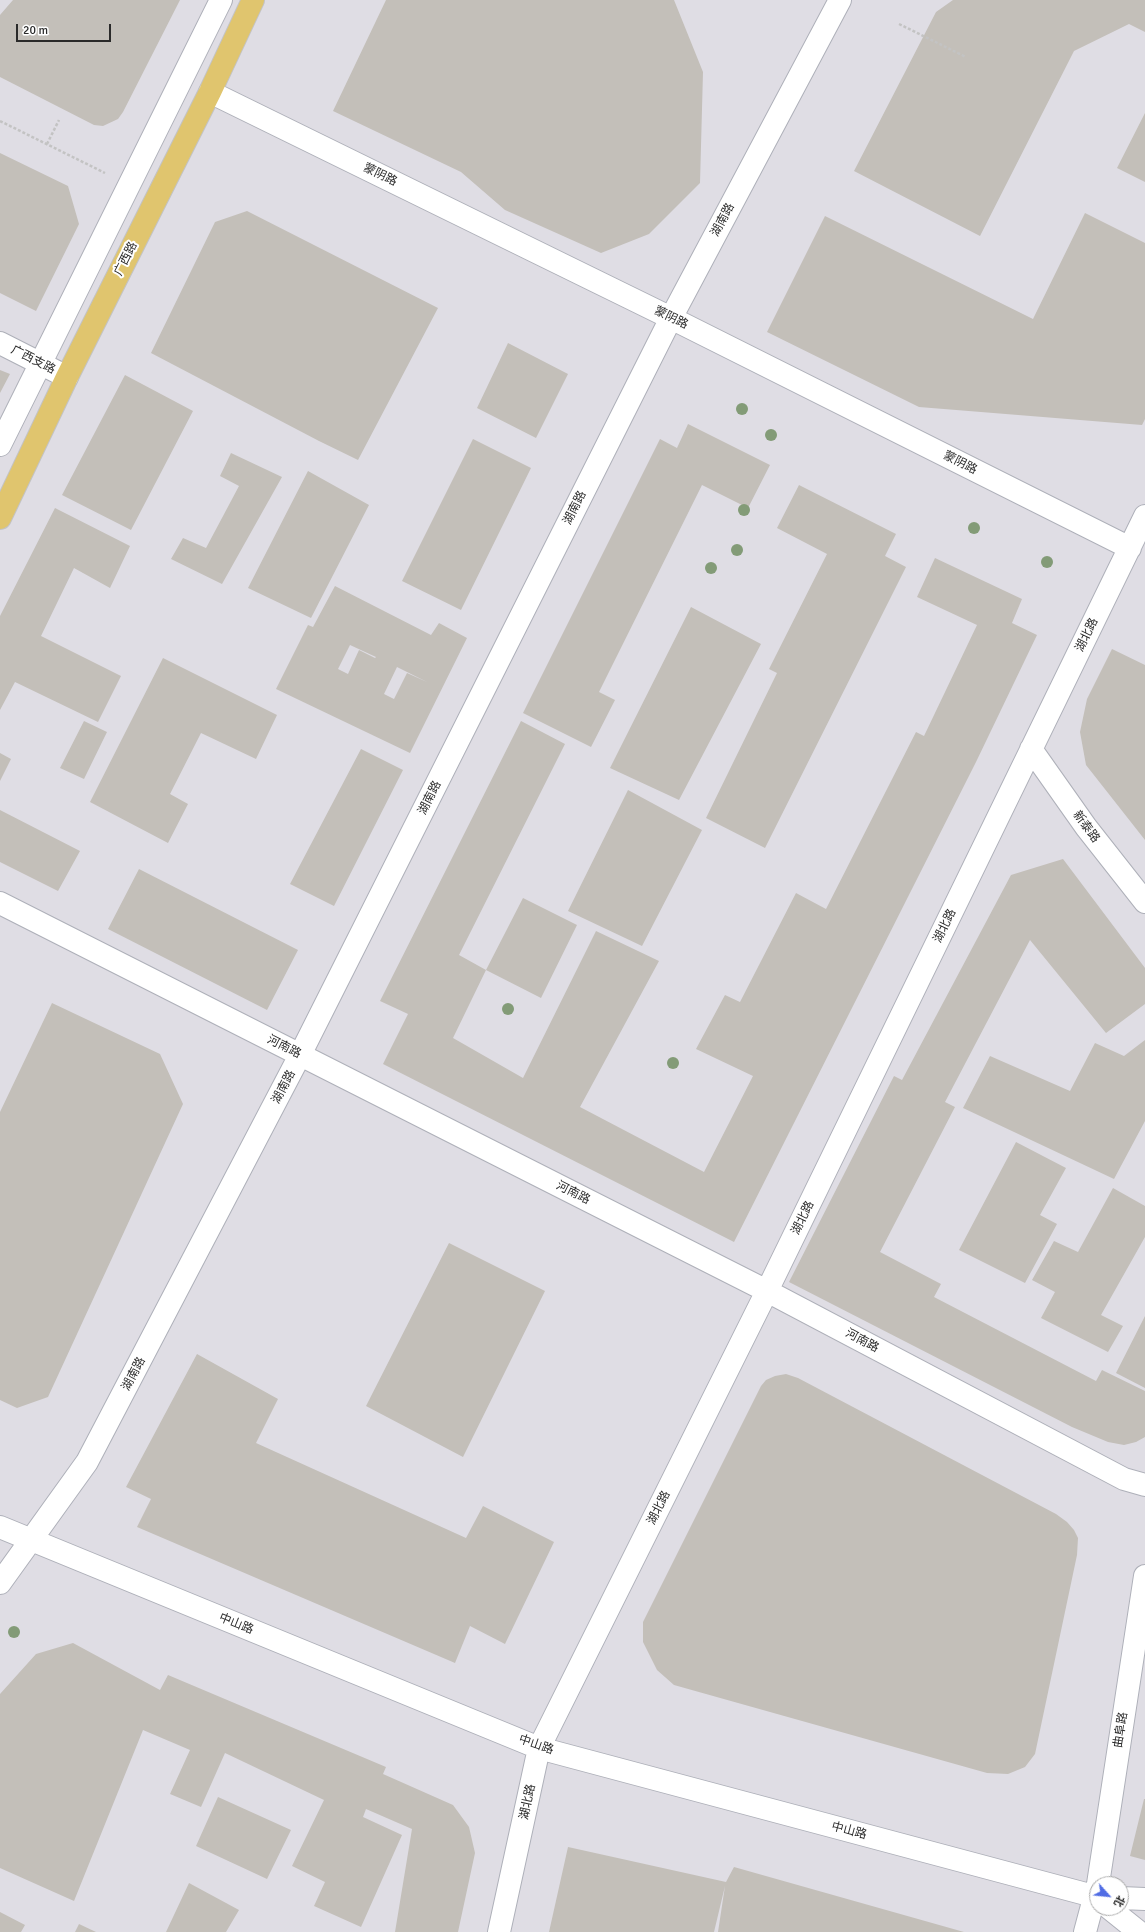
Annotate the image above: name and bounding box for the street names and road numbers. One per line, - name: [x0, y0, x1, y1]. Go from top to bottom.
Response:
- street label: 蒙阴路: [361, 161, 399, 189]
- street label: 湖南路: [708, 201, 738, 239]
- street label: 广西路: [111, 240, 141, 278]
- street label: 蒙阴路: [652, 304, 690, 332]
- street label: 广西支路: [8, 343, 58, 377]
- street label: 蒙阴路: [941, 448, 979, 478]
- street label: 湖南路: [560, 489, 590, 527]
- street label: 湖北路: [1073, 616, 1101, 654]
- street label: 湖南路: [415, 779, 445, 817]
- street label: 新泰路: [1069, 808, 1103, 846]
- street label: 湖北路: [931, 907, 959, 945]
- street label: 河南路: [265, 1032, 303, 1062]
- street label: 湖南路: [269, 1068, 299, 1106]
- street label: 河南路: [554, 1178, 592, 1208]
- street label: 湖北路: [789, 1199, 817, 1237]
- street label: 河南路: [843, 1326, 881, 1356]
- street label: 湖南路: [119, 1355, 149, 1393]
- street label: 湖北路: [644, 1489, 674, 1527]
- street label: 中山路: [217, 1611, 255, 1637]
- street label: 曲阜路: [1111, 1711, 1131, 1749]
- street label: 中山路: [517, 1732, 555, 1758]
- street label: 湖北路: [517, 1783, 539, 1821]
- street label: 中山路: [830, 1819, 868, 1843]

